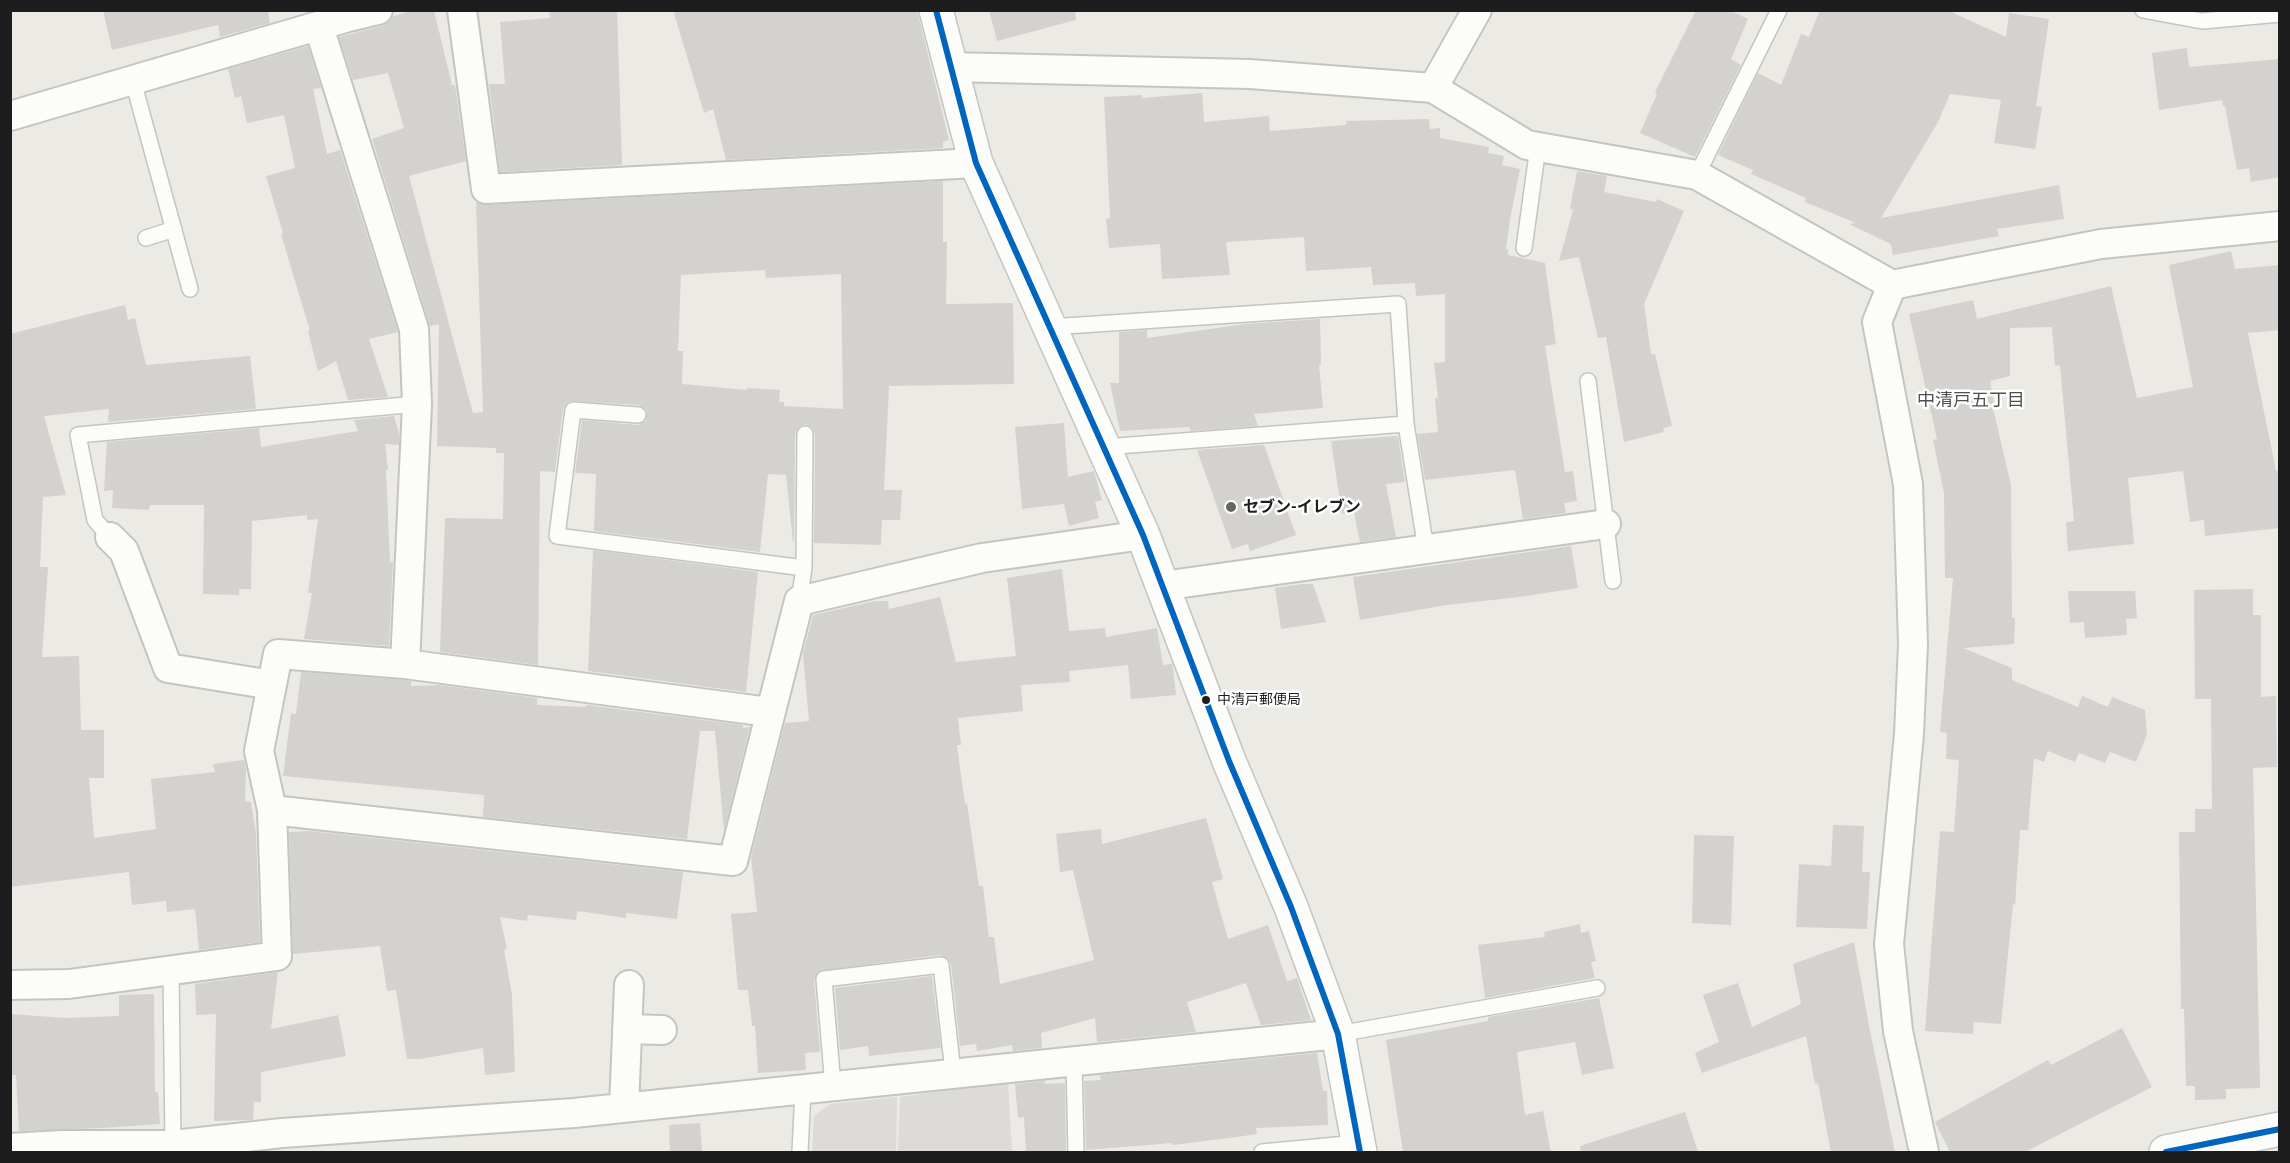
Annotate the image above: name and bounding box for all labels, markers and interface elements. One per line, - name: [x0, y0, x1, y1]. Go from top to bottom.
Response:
- district label: 中清戸五丁目: [1917, 390, 2025, 412]
- place label: セブン-イレブン: [1243, 497, 1361, 517]
- marker: セブン-イレブン: [1224, 500, 1238, 514]
- place label: 中清戸郵便局: [1217, 692, 1301, 708]
- marker: 中清戸郵便局: [1200, 694, 1212, 706]

